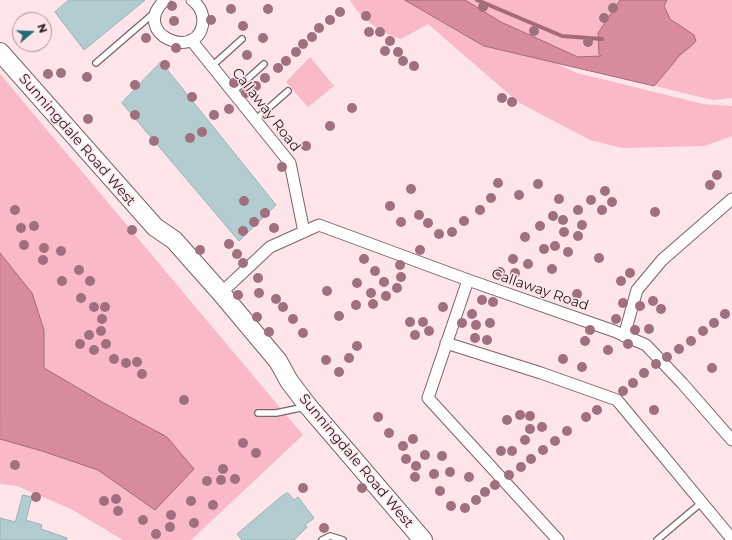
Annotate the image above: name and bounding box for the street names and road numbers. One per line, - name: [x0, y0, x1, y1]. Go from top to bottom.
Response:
- street label: Callaway Road: [228, 65, 304, 155]
- street label: Sunningdale Road West: [15, 71, 139, 209]
- street label: Callaway Road: [489, 266, 591, 314]
- street label: Sunningdale Road West: [295, 391, 417, 531]

